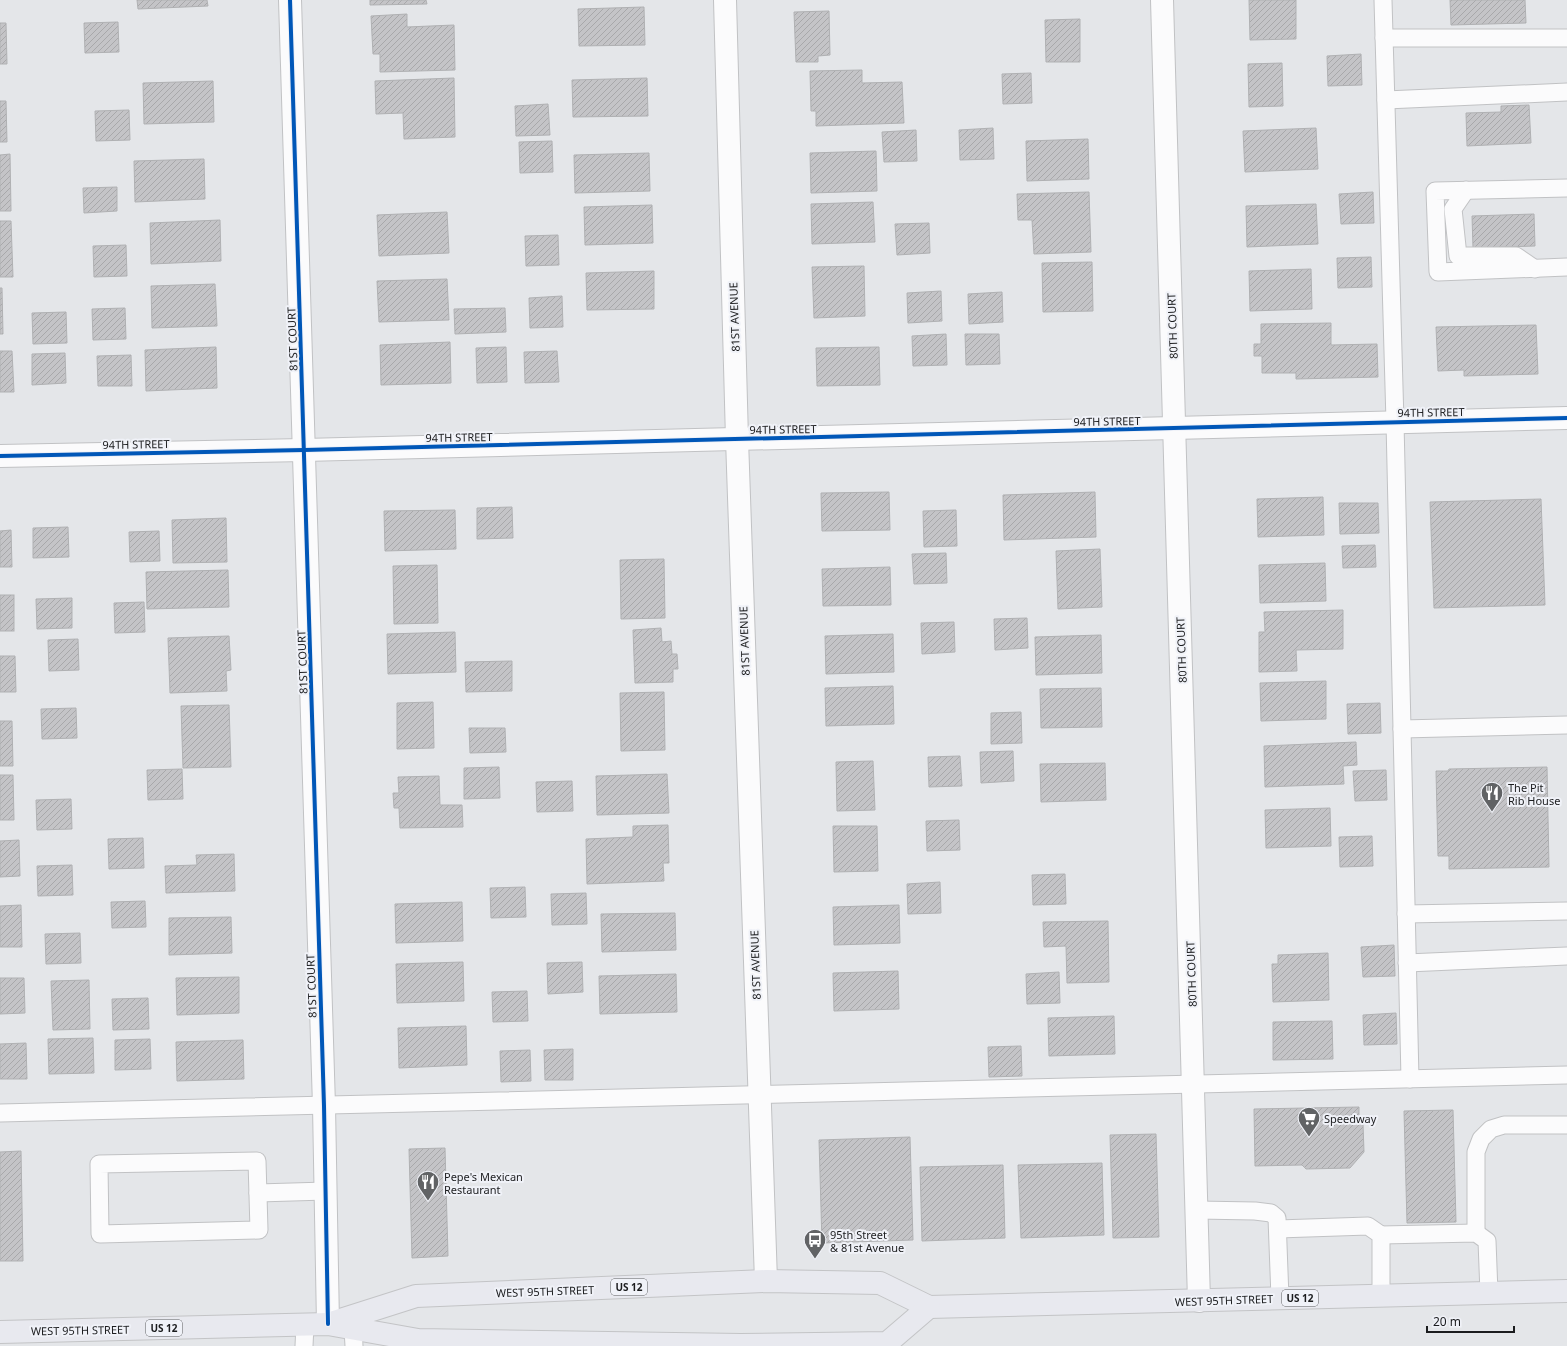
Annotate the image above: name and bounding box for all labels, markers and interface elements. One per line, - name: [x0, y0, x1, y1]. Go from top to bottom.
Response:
- street label: 81ST AVENUE: [725, 282, 743, 352]
- street label: 80TH COURT: [1163, 293, 1181, 359]
- street label: 81ST COURT: [283, 307, 301, 371]
- street label: 94TH STREET: [1397, 404, 1465, 420]
- street label: 94TH STREET: [1073, 413, 1141, 429]
- street label: 94TH STREET: [749, 421, 817, 437]
- street label: 94TH STREET: [425, 429, 493, 445]
- street label: 94TH STREET: [102, 436, 170, 452]
- street label: 81ST AVENUE: [735, 606, 753, 676]
- street label: 80TH COURT: [1172, 617, 1190, 683]
- street label: 81ST COURT: [293, 630, 311, 694]
- restaurant icon: The Pit Rib House: [1479, 780, 1505, 813]
- place label: The Pit Rib House: [1508, 780, 1560, 808]
- street label: 81ST AVENUE: [746, 930, 764, 1000]
- street label: 80TH COURT: [1182, 941, 1200, 1007]
- street label: 81ST COURT: [302, 954, 320, 1018]
- supermarket icon: Speedway: [1296, 1105, 1322, 1138]
- place label: Speedway: [1324, 1111, 1377, 1126]
- restaurant icon: Pepe's Mexican Restaurant: [415, 1169, 441, 1202]
- place label: Pepe's Mexican Restaurant: [444, 1169, 523, 1197]
- bus stop icon: 95th Street & 81st Avenue: [802, 1227, 828, 1260]
- place label: 95th Street & 81st Avenue: [830, 1227, 904, 1255]
- road number: US 12: [611, 1279, 647, 1295]
- street label: WEST 95TH STREET: [496, 1282, 594, 1300]
- road number: US 12: [1282, 1290, 1318, 1306]
- street label: WEST 95TH STREET: [1175, 1291, 1273, 1309]
- scale bar: [1427, 1308, 1514, 1334]
- text: 20 m: [1433, 1313, 1461, 1330]
- road number: US 12: [146, 1320, 182, 1336]
- street label: WEST 95TH STREET: [31, 1322, 129, 1338]

